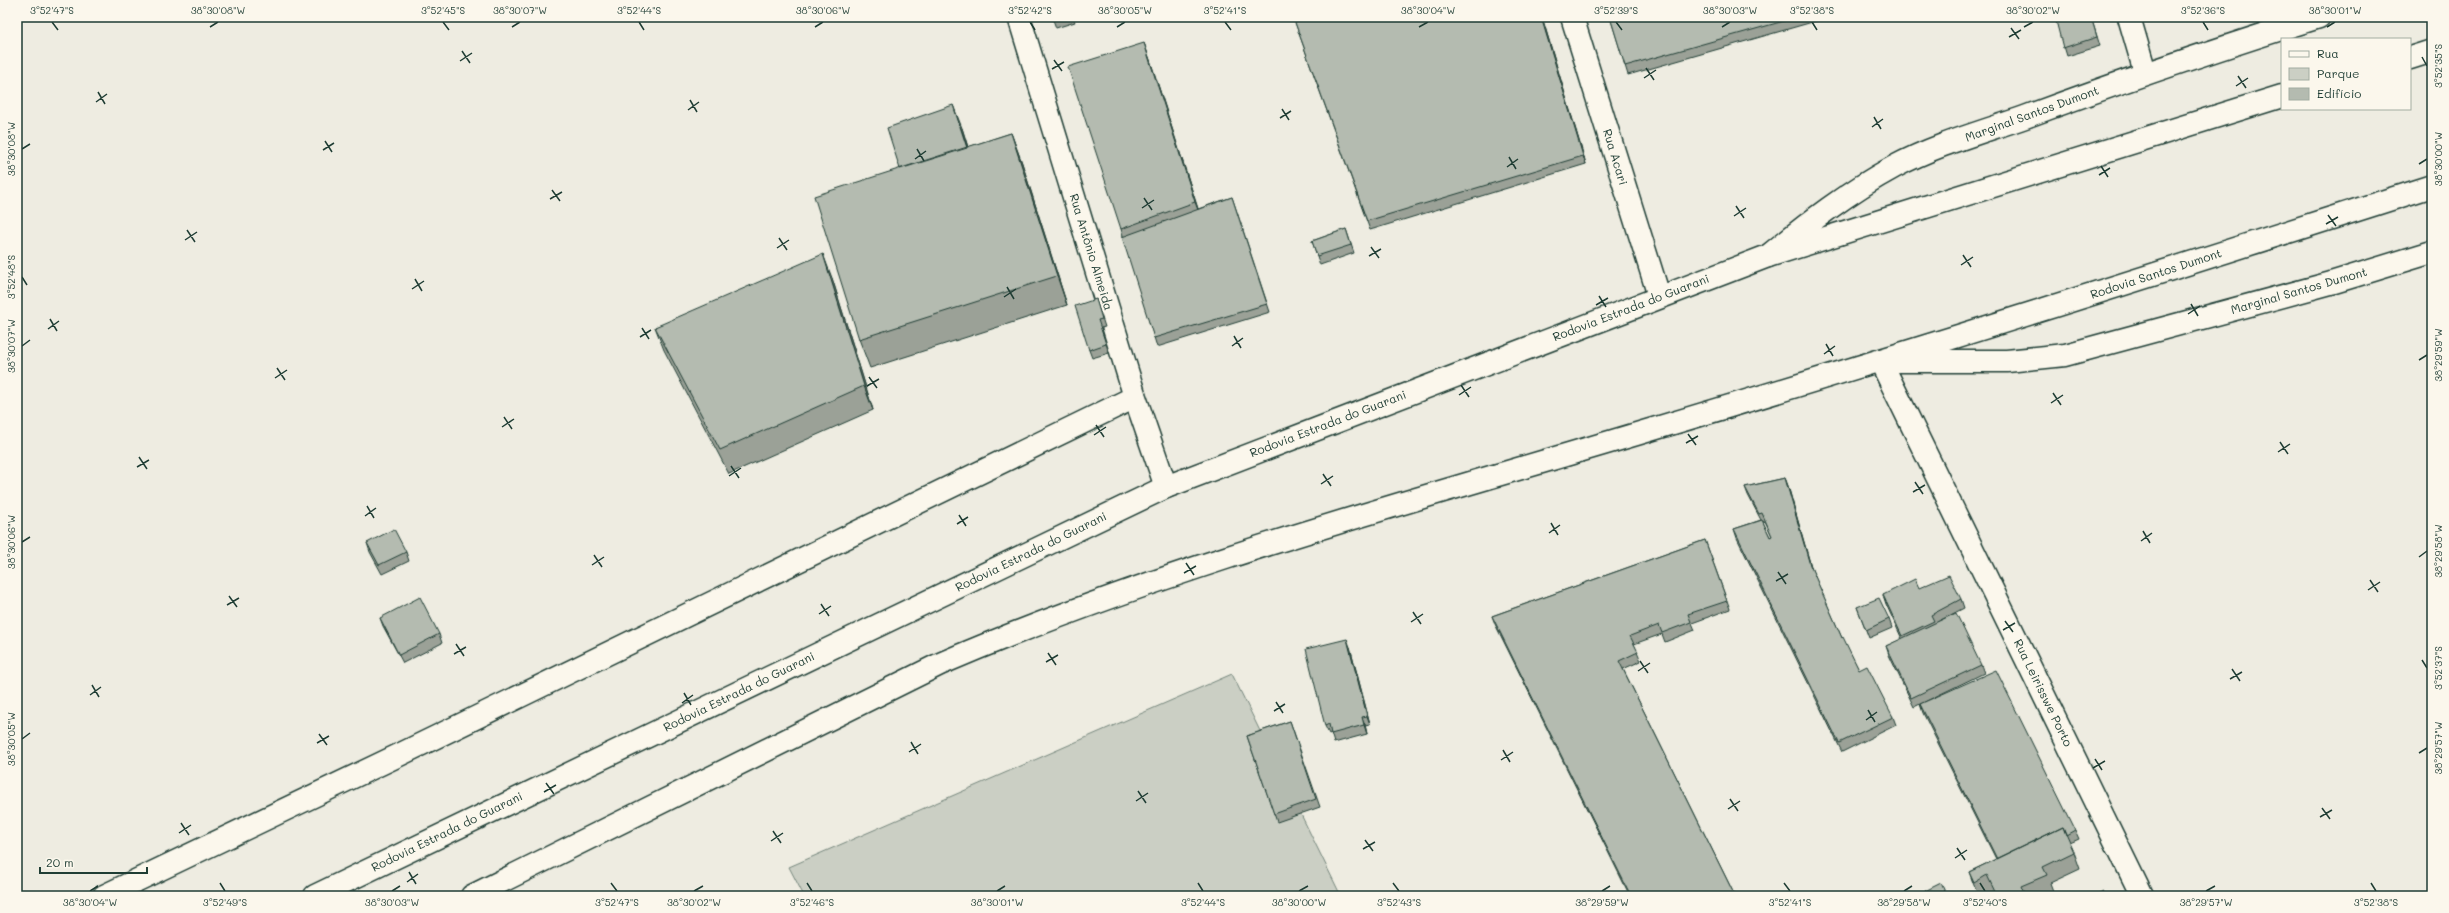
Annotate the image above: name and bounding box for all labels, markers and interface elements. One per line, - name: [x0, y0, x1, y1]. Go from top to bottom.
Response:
- text: 3°52'47"S: [30, 3, 74, 17]
- text: 38°30'08"W: [191, 3, 245, 17]
- text: 3°52'45"S: [421, 3, 465, 17]
- text: 38°30'07"W: [493, 3, 547, 17]
- text: 3°52'44"S: [617, 3, 661, 17]
- text: 38°30'06"W: [796, 3, 850, 17]
- text: 3°52'42"S: [1008, 3, 1052, 17]
- text: 38°30'05"W: [1098, 3, 1152, 17]
- text: 3°52'41"S: [1204, 3, 1247, 17]
- text: 38°30'04"W: [1401, 3, 1455, 17]
- text: 3°52'39"S: [1594, 3, 1638, 17]
- text: 38°30'03"W: [1703, 3, 1757, 17]
- text: 3°52'38"S: [1790, 3, 1835, 17]
- text: 38°30'02"W: [2006, 3, 2060, 17]
- text: 3°52'36"S: [2181, 3, 2226, 17]
- text: 38°30'01"W: [2309, 3, 2362, 17]
- legend: [2281, 38, 2411, 110]
- text: 3°52'35"S: [2431, 44, 2445, 88]
- text: Rua: [2317, 45, 2339, 61]
- text: Parque: [2317, 65, 2360, 81]
- street label: Marginal Santos Dumont: [1963, 81, 2101, 145]
- text: Edifício: [2317, 85, 2361, 101]
- text: 38°30'08"W: [4, 122, 18, 176]
- street label: Rua Acari: [1600, 127, 1632, 187]
- text: 38°30'00"W: [2431, 131, 2445, 186]
- street label: Rua Antônio Almeida: [1067, 191, 1117, 312]
- street label: Rodovia Santos Dumont: [2088, 244, 2223, 302]
- text: 3°52'48"S: [4, 254, 18, 299]
- street label: Marginal Santos Dumont: [2229, 263, 2369, 317]
- street label: Rodovia Estrada do Guarani: [1550, 270, 1711, 344]
- text: 38°30'07"W: [4, 319, 18, 373]
- text: 38°29'59"W: [2431, 328, 2445, 382]
- street label: Rodovia Estrada do Guarani: [1247, 386, 1408, 460]
- street label: Rodovia Estrada do Guarani: [952, 507, 1109, 595]
- text: 38°30'06"W: [4, 515, 18, 569]
- text: 38°29'58"W: [2431, 524, 2445, 578]
- street label: Rua Leirisswe Porto: [2011, 636, 2077, 749]
- text: 3°52'37"S: [2431, 646, 2445, 690]
- street label: Rodovia Estrada do Guarani: [660, 647, 817, 735]
- text: 38°30'05"W: [4, 712, 18, 766]
- text: 38°29'57"W: [2431, 721, 2445, 775]
- street label: Rodovia Estrada do Guarani: [368, 787, 525, 875]
- scale bar: [40, 849, 147, 875]
- text: 20 m: [46, 854, 74, 870]
- text: 38°30'04"W: [63, 895, 117, 909]
- text: 3°52'49"S: [203, 895, 247, 909]
- text: 38°30'03"W: [365, 895, 419, 909]
- text: 3°52'47"S: [595, 895, 639, 909]
- text: 38°30'02"W: [667, 895, 721, 909]
- text: 3°52'46"S: [790, 895, 835, 909]
- text: 38°30'01"W: [971, 895, 1024, 909]
- text: 3°52'44"S: [1181, 895, 1225, 909]
- text: 38°30'00"W: [1272, 895, 1327, 909]
- text: 3°52'43"S: [1377, 895, 1421, 909]
- text: 38°29'59"W: [1575, 895, 1629, 909]
- text: 3°52'41"S: [1769, 895, 1812, 909]
- text: 38°29'58"W: [1877, 895, 1931, 909]
- text: 3°52'40"S: [1963, 895, 2008, 909]
- text: 38°29'57"W: [2179, 895, 2233, 909]
- text: 3°52'38"S: [2354, 895, 2399, 909]

